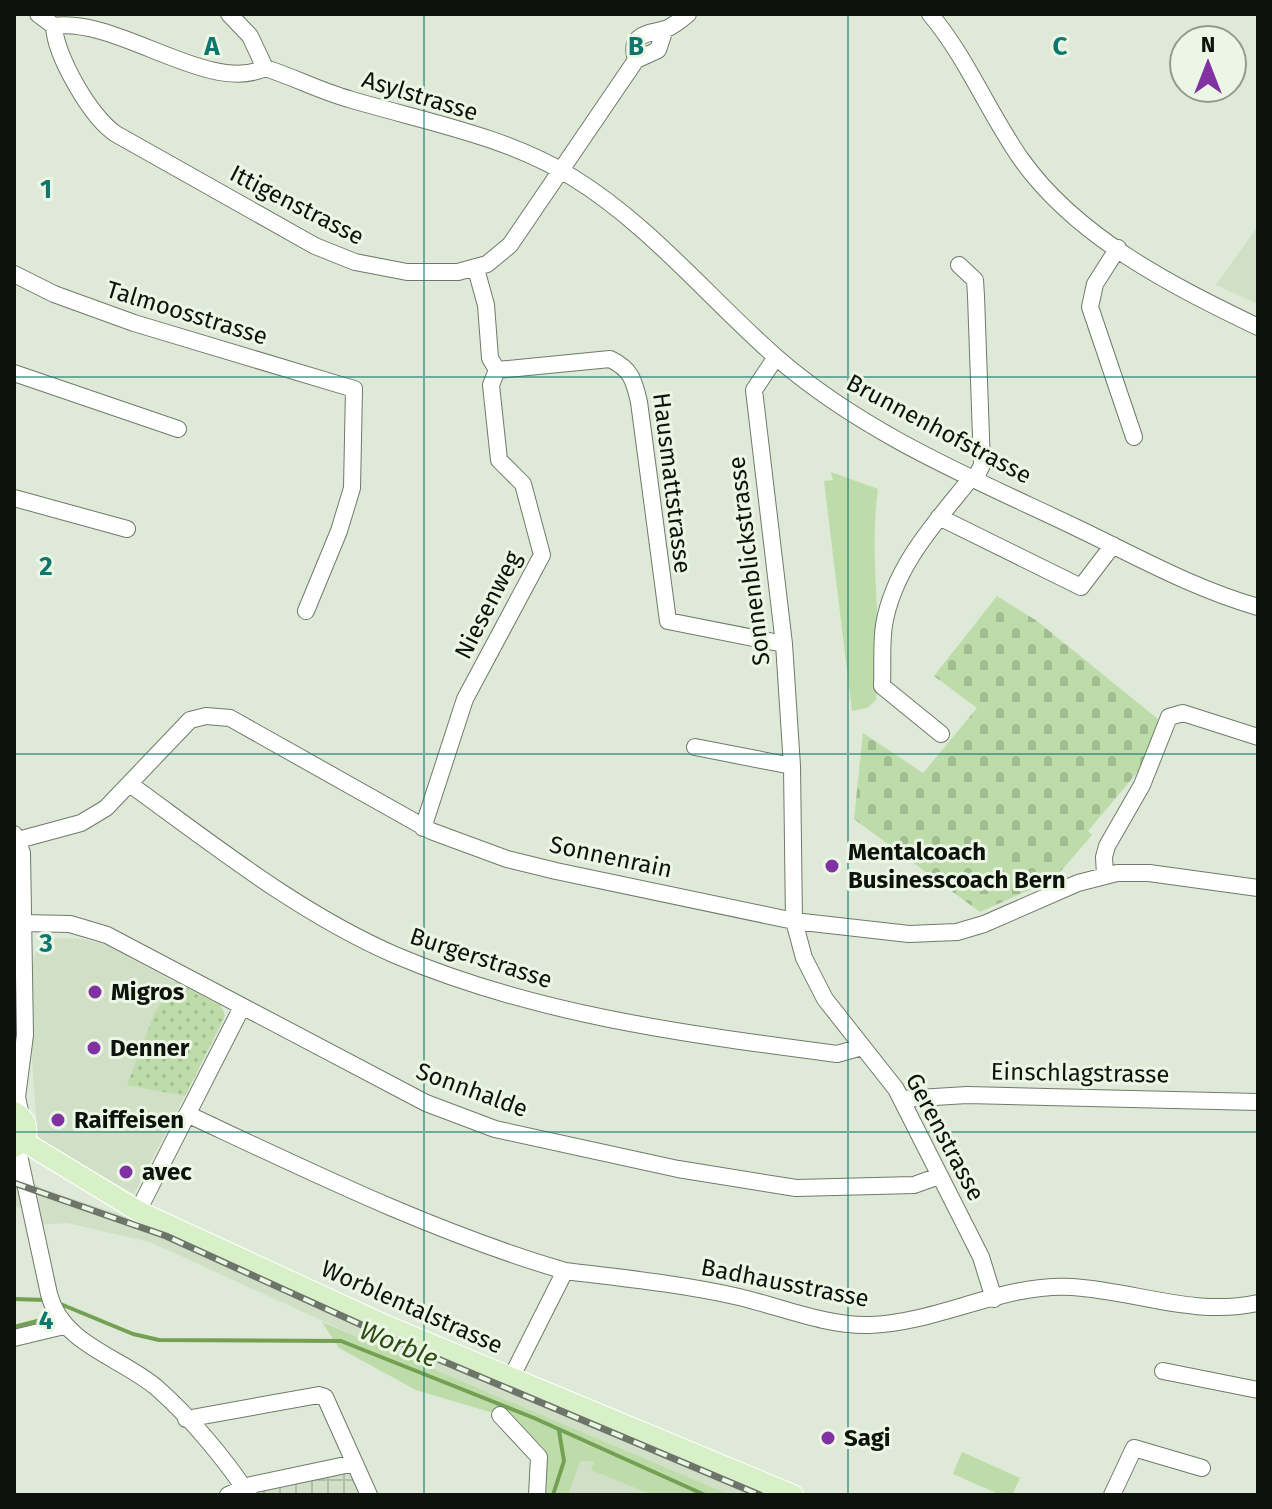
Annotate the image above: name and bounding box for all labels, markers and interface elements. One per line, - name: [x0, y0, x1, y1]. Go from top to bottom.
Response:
- north arrow: [1168, 24, 1248, 104]
- text: A: [203, 31, 220, 62]
- text: B: [628, 31, 644, 62]
- text: C: [1053, 31, 1068, 62]
- text: N: [1201, 31, 1215, 58]
- street label: Asylstrasse: [359, 65, 481, 127]
- street label: Ittigenstrasse: [225, 159, 369, 251]
- text: 1: [40, 174, 52, 205]
- street label: Talmoosstrasse: [103, 275, 271, 351]
- street label: Brunnenhofstrasse: [842, 368, 1036, 490]
- street label: Hausmattstrasse: [647, 391, 697, 575]
- street label: Sonnenblickstrasse: [722, 455, 776, 667]
- street label: Niesenweg: [449, 546, 527, 664]
- text: 2: [39, 551, 53, 582]
- street label: Sonnenrain: [547, 830, 675, 884]
- place label: Mentalcoach Businesscoach Bern: [848, 838, 1066, 894]
- marker: Mentalcoach Businesscoach Bern: [823, 857, 841, 875]
- street label: Burgerstrasse: [406, 922, 556, 994]
- text: 3: [38, 928, 53, 959]
- place label: Migros: [111, 978, 185, 1006]
- marker: Migros: [86, 983, 104, 1001]
- place label: Denner: [110, 1034, 190, 1062]
- marker: Denner: [85, 1039, 103, 1057]
- street label: Sonnhalde: [412, 1057, 532, 1123]
- street label: Einschlagstrasse: [990, 1057, 1170, 1089]
- street label: Gerenstrasse: [900, 1068, 990, 1206]
- place label: Raiffeisen: [74, 1106, 184, 1134]
- marker: Raiffeisen: [49, 1111, 67, 1129]
- place label: avec: [142, 1158, 192, 1186]
- marker: avec: [117, 1163, 135, 1181]
- street label: Badhausstrasse: [699, 1253, 871, 1313]
- street label: Worblentalstrasse: [317, 1254, 507, 1360]
- text: 4: [39, 1305, 54, 1336]
- water label: Worble: [355, 1314, 443, 1374]
- place label: Sagi: [844, 1424, 891, 1452]
- marker: Sagi: [819, 1429, 837, 1447]

